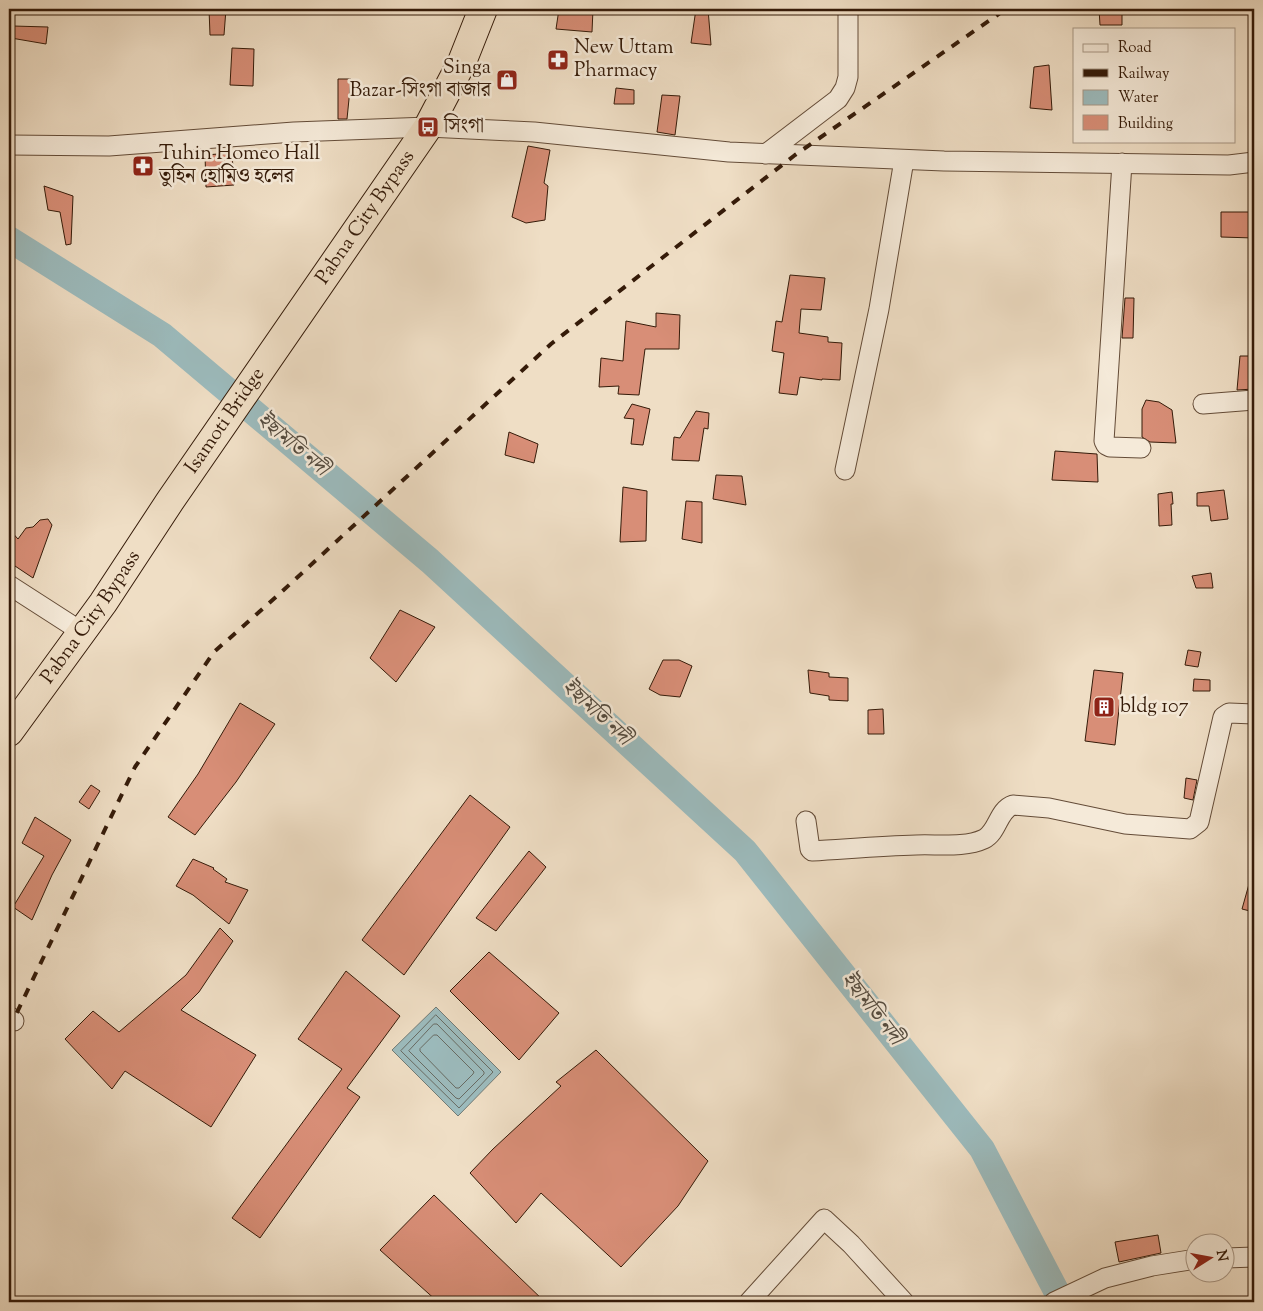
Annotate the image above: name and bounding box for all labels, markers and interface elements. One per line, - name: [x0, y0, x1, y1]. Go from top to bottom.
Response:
- legend: [1073, 28, 1236, 142]
- place label: New Uttam Pharmacy: [574, 34, 674, 86]
- text: Road: [1118, 38, 1152, 59]
- pharmacy icon: New Uttam Pharmacy: [546, 48, 570, 72]
- place label: Singa Bazar-সিংগা বাজার: [349, 54, 492, 106]
- text: Railway: [1118, 64, 1170, 85]
- shop icon: Singa Bazar-সিংগা বাজার: [495, 68, 519, 92]
- text: Water: [1118, 88, 1159, 109]
- place label: সিংগা: [443, 113, 484, 142]
- text: Building: [1118, 114, 1173, 135]
- bus stop icon: সিংগা: [416, 115, 440, 139]
- place label: Tuhin Homeo Hall তুহিন হোমিও হলের: [158, 140, 321, 192]
- street label: Pabna City Bypass: [309, 144, 422, 291]
- pharmacy icon: Tuhin Homeo Hall তুহিন হোমিও হলের: [131, 154, 155, 178]
- street label: Isamoti Bridge: [178, 362, 272, 480]
- water label: ইছামতি নদী: [250, 406, 336, 486]
- street label: Pabna City Bypass: [34, 545, 148, 690]
- water label: ইছামতি নদী: [555, 673, 639, 755]
- place label: bldg 107: [1120, 693, 1189, 722]
- building icon: bldg 107: [1092, 695, 1116, 719]
- water label: ইছামতি নদী: [833, 966, 911, 1054]
- north arrow: [1186, 1234, 1236, 1284]
- text: N: [1210, 1249, 1232, 1263]

